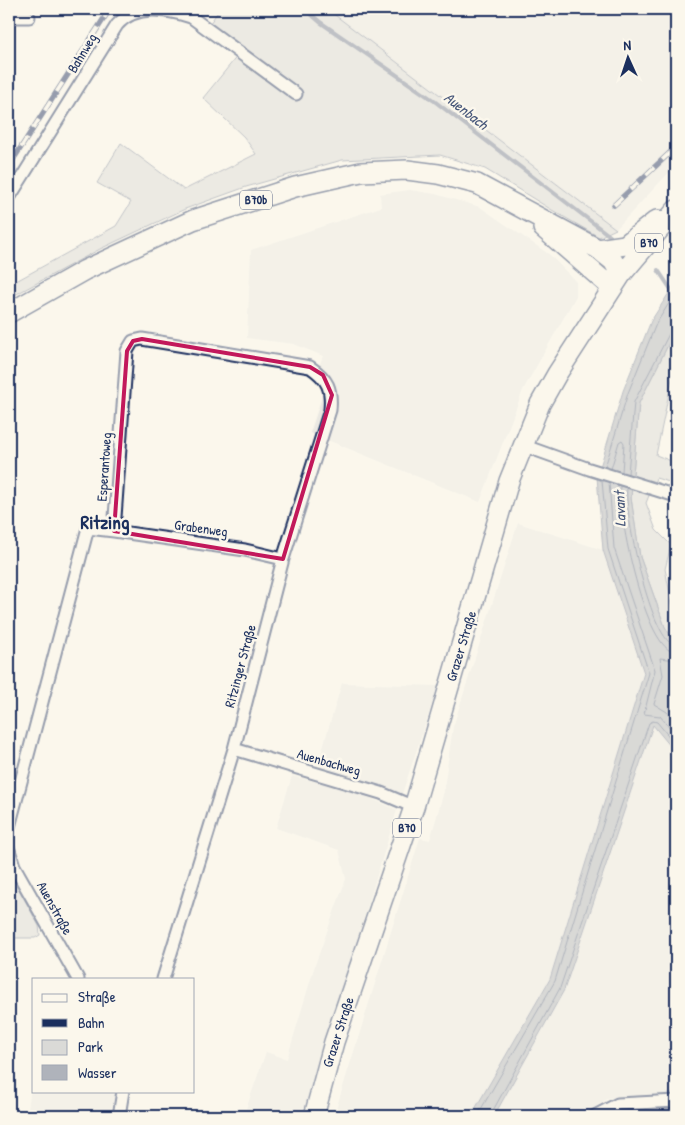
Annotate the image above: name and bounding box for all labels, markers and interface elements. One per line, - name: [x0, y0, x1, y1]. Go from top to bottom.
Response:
- street label: Bahnweg: [62, 29, 102, 77]
- north arrow: [602, 32, 652, 82]
- text: N: [623, 35, 632, 54]
- water label: Auenbach: [440, 87, 494, 135]
- road number: B70b: [240, 190, 272, 210]
- road number: B70: [635, 234, 663, 252]
- street label: Esperantoweg: [92, 432, 116, 502]
- water label: Lavant: [608, 488, 631, 527]
- district label: Ritzing: [81, 509, 130, 536]
- street label: Grabenweg: [173, 514, 229, 542]
- street label: Grazer Straße: [441, 608, 481, 684]
- street label: Ritzinger Straße: [219, 622, 261, 710]
- street label: Auenbachweg: [295, 743, 363, 781]
- road number: B70: [393, 818, 421, 838]
- street label: Auenstraße: [32, 878, 78, 939]
- legend: [32, 978, 195, 1092]
- text: Straße: [78, 986, 116, 1007]
- street label: Grazer Straße: [317, 994, 359, 1070]
- text: Bahn: [78, 1012, 105, 1033]
- text: Park: [78, 1036, 103, 1057]
- text: Wasser: [78, 1062, 117, 1083]

